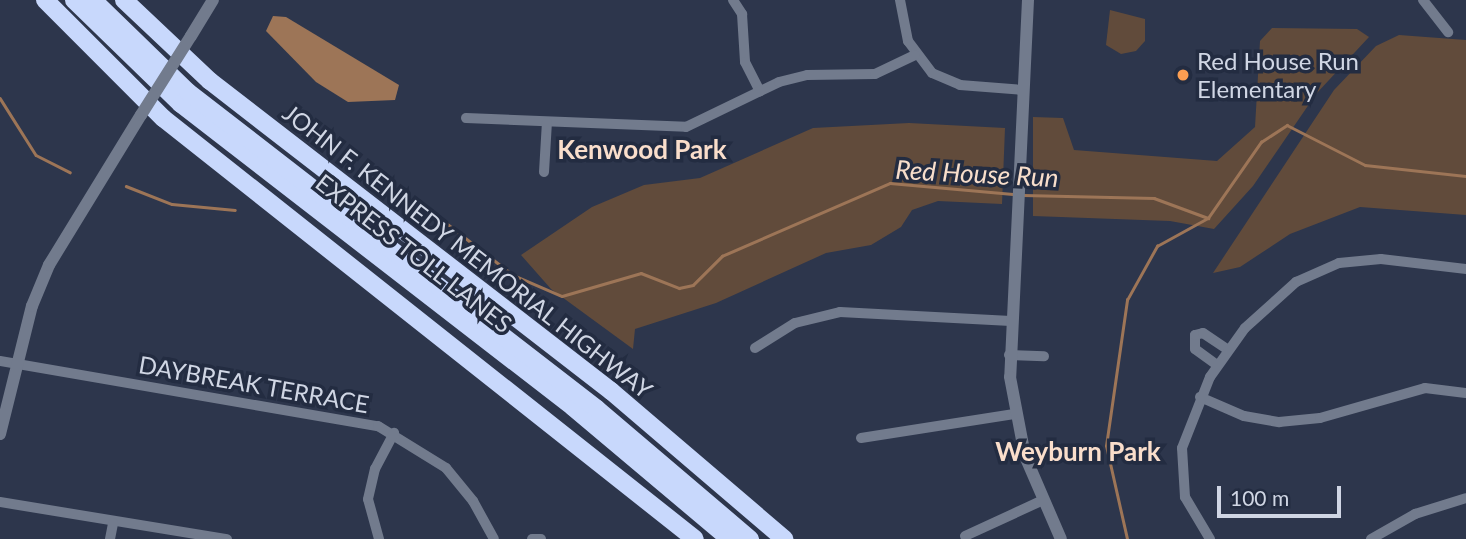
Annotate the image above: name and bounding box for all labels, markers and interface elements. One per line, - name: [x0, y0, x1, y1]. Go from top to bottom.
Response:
- place label: Red House Run Elementary: [1197, 47, 1359, 103]
- marker: Red House Run Elementary: [1175, 67, 1191, 83]
- street label: JOHN F. KENNEDY MEMORIAL HIGHWAY: [277, 97, 659, 405]
- district label: Kenwood Park: [557, 134, 727, 166]
- water label: Red House Run: [895, 154, 1059, 194]
- street label: EXPRESS TOLL LANES: [310, 167, 518, 339]
- street label: DAYBREAK TERRACE: [136, 350, 372, 418]
- district label: Weyburn Park: [995, 436, 1161, 468]
- scale bar: [1221, 472, 1345, 516]
- text: 100 m: [1230, 485, 1289, 510]

